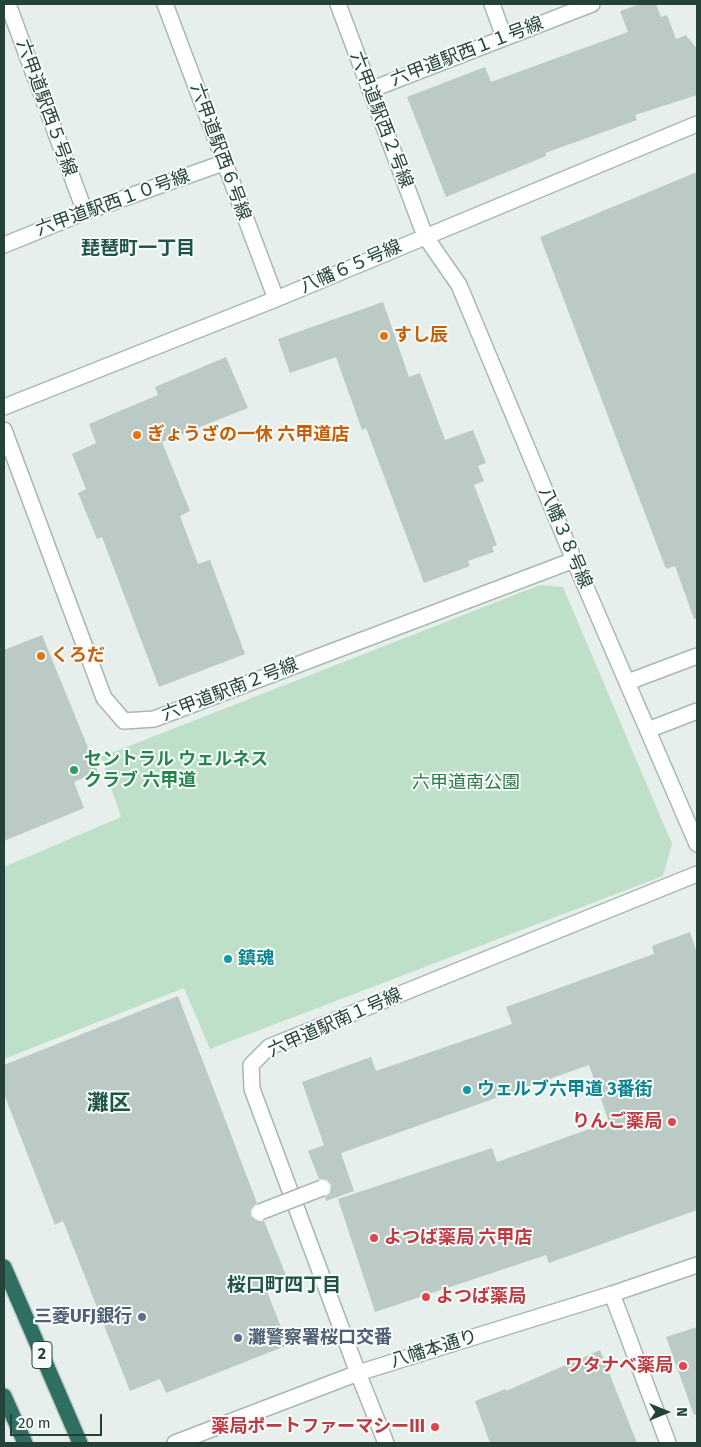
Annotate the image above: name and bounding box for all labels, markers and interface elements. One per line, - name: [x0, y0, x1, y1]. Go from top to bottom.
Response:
- street label: 六甲道駅西１１号線: [388, 13, 546, 91]
- street label: 六甲道駅西５号線: [11, 37, 81, 179]
- street label: 六甲道駅西２号線: [345, 49, 417, 191]
- street label: 六甲道駅西６号線: [185, 81, 255, 223]
- street label: 六甲道駅西１０号線: [33, 165, 193, 241]
- street label: 八幡６５号線: [297, 236, 405, 298]
- district label: 琵琶町一丁目: [81, 238, 195, 260]
- place label: すし辰: [394, 325, 448, 347]
- marker: すし辰: [378, 330, 390, 342]
- place label: ぎょうざの一休 六甲道店: [147, 424, 349, 446]
- marker: ぎょうざの一休 六甲道店: [131, 429, 143, 441]
- street label: 八幡３８号線: [534, 484, 596, 592]
- place label: くろだ: [51, 645, 105, 667]
- marker: くろだ: [35, 650, 47, 662]
- street label: 六甲道駅南２号線: [159, 654, 301, 726]
- place label: セントラル ウェルネス クラブ 六甲道: [84, 749, 268, 792]
- marker: セントラル ウェルネス クラブ 六甲道: [68, 764, 80, 776]
- park label: 六甲道南公園: [412, 772, 520, 794]
- place label: 鎮魂: [238, 948, 274, 970]
- marker: 鎮魂: [222, 953, 234, 965]
- street label: 六甲道駅南１号線: [265, 984, 405, 1062]
- place label: ウェルブ六甲道 3番街: [477, 1079, 653, 1101]
- marker: ウェルブ六甲道 3番街: [461, 1084, 473, 1096]
- district label: 灘区: [87, 1091, 131, 1117]
- place label: りんご薬局: [572, 1111, 662, 1133]
- marker: りんご薬局: [666, 1116, 678, 1128]
- place label: よつば薬局 六甲店: [384, 1227, 532, 1249]
- marker: よつば薬局 六甲店: [368, 1232, 380, 1244]
- district label: 桜口町四丁目: [227, 1275, 341, 1297]
- place label: よつば薬局: [436, 1286, 526, 1308]
- marker: よつば薬局: [420, 1291, 432, 1303]
- place label: 三菱UFJ銀行: [34, 1306, 132, 1328]
- marker: 三菱UFJ銀行: [136, 1311, 148, 1323]
- street label: 八幡本通り: [388, 1326, 480, 1372]
- place label: 灘警察署桜口交番: [248, 1327, 392, 1349]
- marker: 灘警察署桜口交番: [232, 1332, 244, 1344]
- road number: 2: [32, 1342, 52, 1368]
- place label: ワタナベ薬局: [565, 1355, 673, 1377]
- marker: ワタナベ薬局: [677, 1360, 689, 1372]
- north arrow: [641, 1387, 691, 1437]
- scale bar: [12, 1404, 105, 1436]
- text: N: [673, 1407, 690, 1417]
- text: 20 m: [18, 1414, 51, 1432]
- place label: 薬局ポートファーマシーIII: [211, 1416, 425, 1438]
- marker: 薬局ポートファーマシーIII: [429, 1421, 441, 1433]

